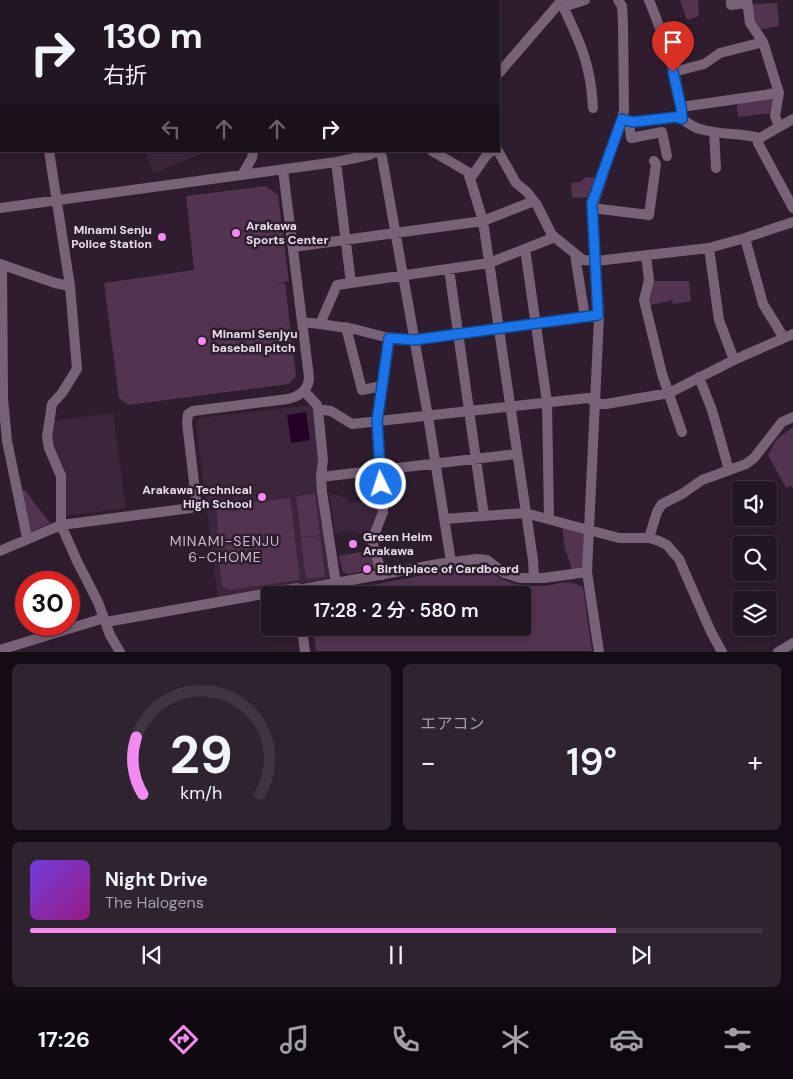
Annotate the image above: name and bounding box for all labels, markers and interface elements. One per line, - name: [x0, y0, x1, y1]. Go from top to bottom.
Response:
- text: 130 m: [103, 13, 203, 59]
- icon: right: [20, 20, 85, 85]
- pin: [652, 21, 694, 72]
- icon: arrive: [659, 28, 687, 56]
- text: 右折: [103, 61, 147, 90]
- icon: left: [157, 115, 185, 143]
- icon: ahead: [210, 115, 238, 143]
- icon: ahead: [263, 115, 291, 143]
- icon: right: [316, 115, 344, 143]
- place label: Arakawa Sports Center: [246, 218, 328, 248]
- place label: Minami Senju Police Station: [71, 222, 152, 252]
- marker: Arakawa Sports Center: [230, 227, 242, 239]
- marker: Minami Senju Police Station: [156, 231, 168, 243]
- place label: Minami Senjyu baseball pitch: [212, 326, 298, 356]
- marker: Minami Senjyu baseball pitch: [196, 335, 208, 347]
- position arrow: [354, 457, 406, 509]
- map controls: [732, 481, 777, 636]
- button: sound: [732, 481, 777, 526]
- place label: Arakawa Technical High School: [142, 482, 252, 512]
- marker: Arakawa Technical High School: [256, 491, 268, 503]
- place label: Green Heim Arakawa: [363, 529, 432, 559]
- district label: MINAMI-SENJU 6-CHOME: [170, 532, 280, 566]
- button: search: [732, 536, 777, 581]
- marker: Green Heim Arakawa: [347, 538, 359, 550]
- place label: Birthplace of Cardboard: [377, 561, 519, 577]
- marker: Birthplace of Cardboard: [361, 563, 373, 575]
- speed limit sign: 30: [15, 571, 80, 636]
- button: layers: [732, 591, 777, 636]
- text: 17:28 · 2 分 · 580 m: [313, 598, 479, 623]
- text: エアコン: [421, 713, 485, 734]
- text: 29: [170, 721, 233, 789]
- text: 19°: [566, 737, 617, 787]
- text: −: [421, 744, 436, 781]
- text: +: [748, 744, 763, 781]
- text: km/h: [180, 781, 222, 805]
- text: Night Drive: [105, 867, 208, 892]
- text: The Halogens: [105, 892, 204, 913]
- icon: previous: [138, 941, 166, 969]
- icon: pause: [382, 941, 410, 969]
- icon: next: [627, 941, 655, 969]
- icon: directions: [166, 1022, 201, 1057]
- icon: music: [277, 1022, 312, 1057]
- icon: phone: [388, 1022, 423, 1057]
- icon: climate: [498, 1022, 533, 1057]
- icon: car: [609, 1022, 644, 1057]
- icon: filters: [720, 1022, 755, 1057]
- text: 17:26: [38, 1025, 90, 1054]

